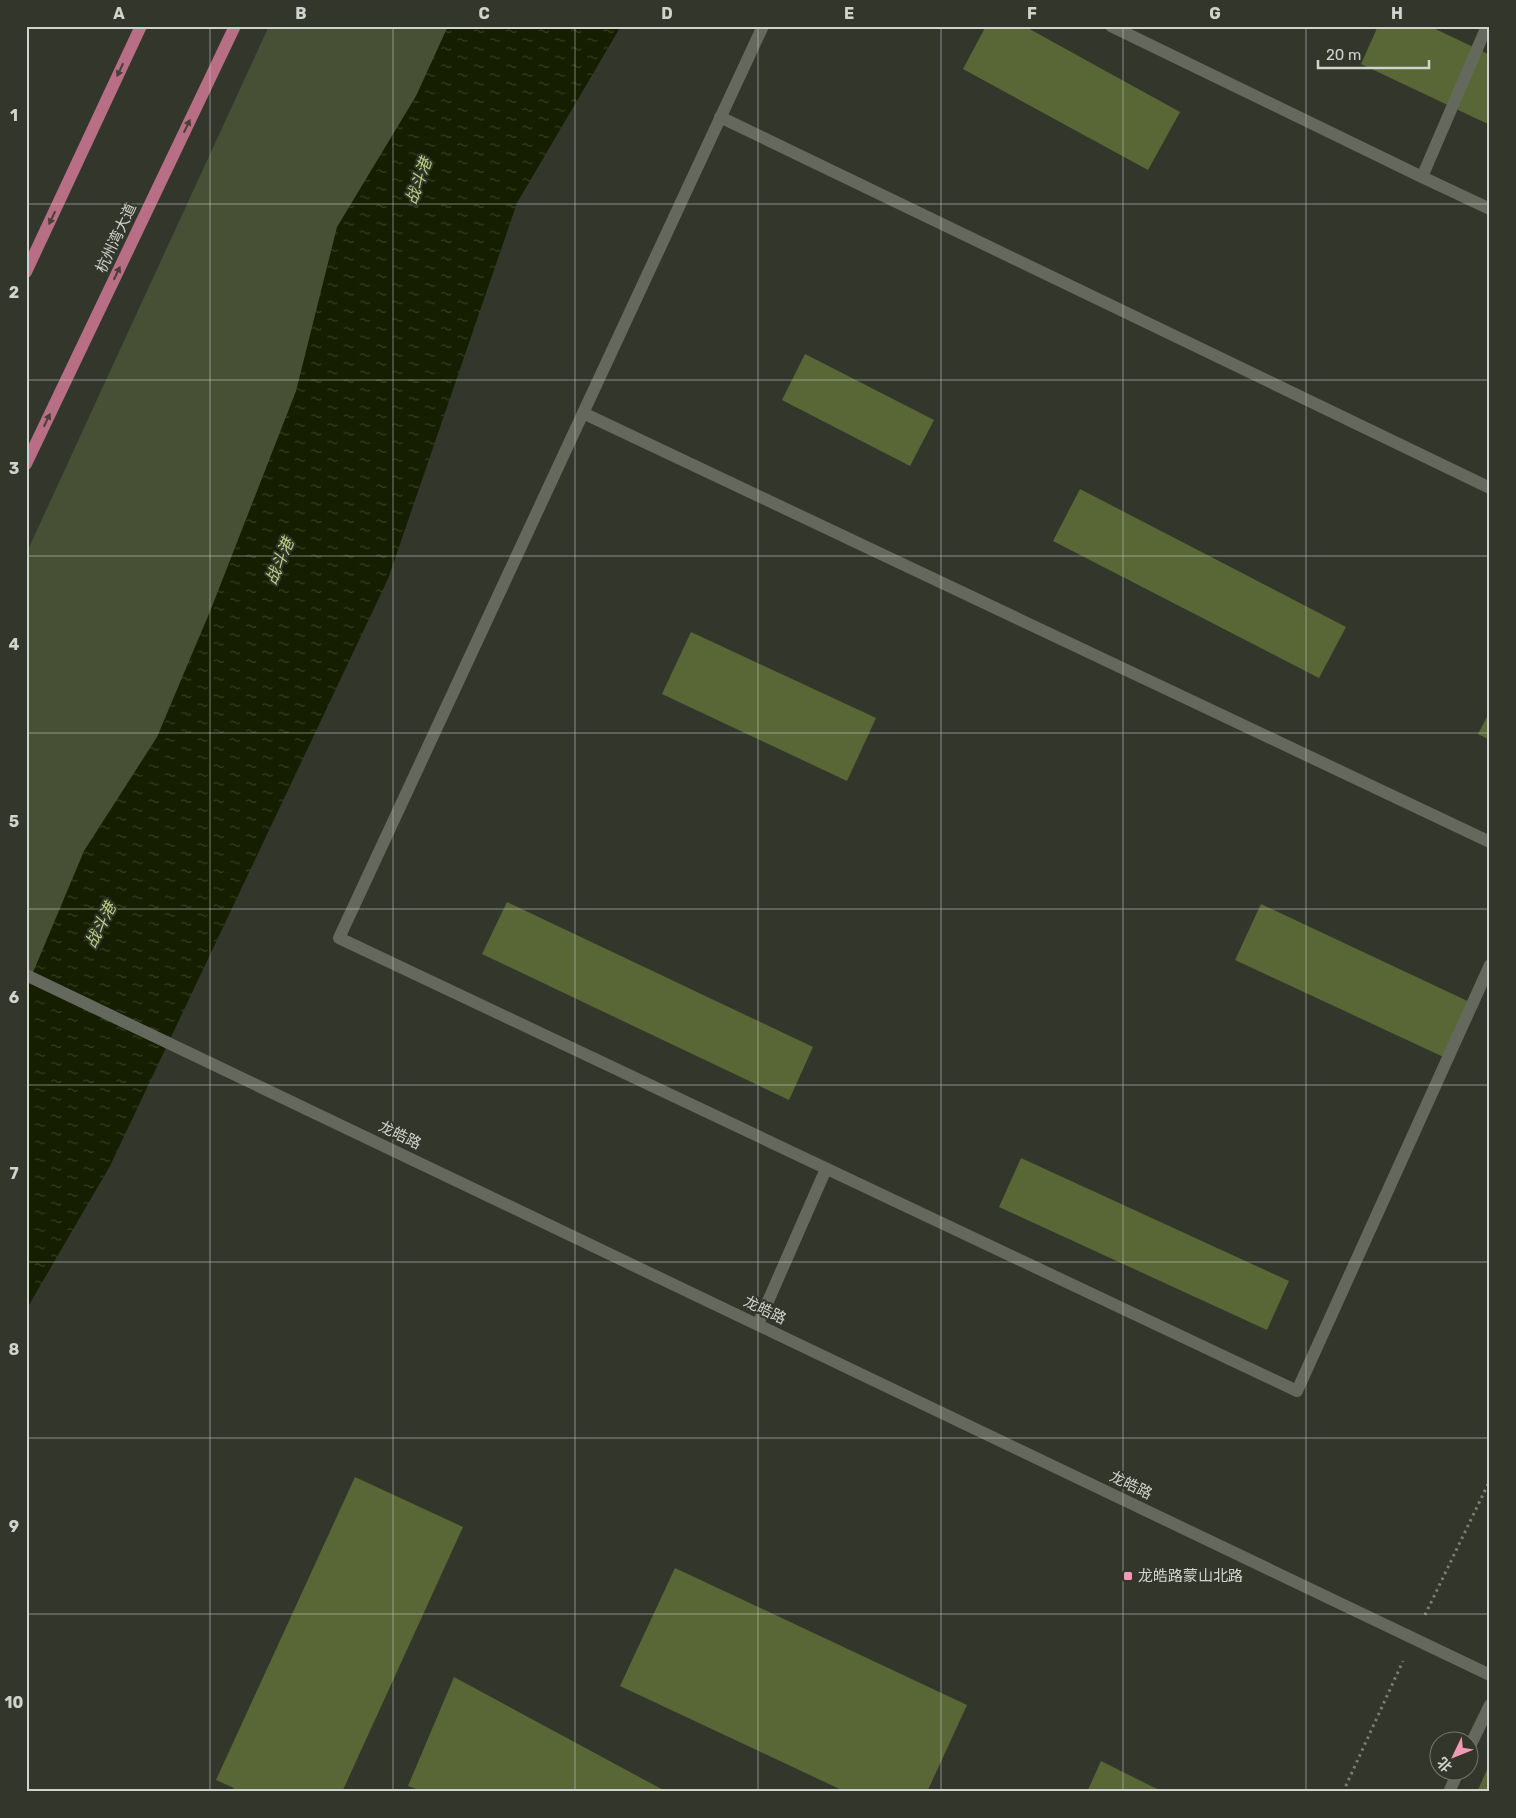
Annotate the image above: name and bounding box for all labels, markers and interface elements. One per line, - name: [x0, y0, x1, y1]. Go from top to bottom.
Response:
- text: A: [113, 4, 125, 23]
- text: B: [295, 4, 307, 23]
- text: C: [478, 4, 490, 23]
- text: D: [661, 4, 673, 23]
- text: E: [844, 4, 854, 23]
- text: F: [1027, 4, 1037, 23]
- text: G: [1209, 4, 1221, 23]
- text: H: [1391, 4, 1403, 23]
- scale bar: [1318, 38, 1430, 70]
- text: 20 m: [1326, 46, 1361, 64]
- one-way arrow: [116, 63, 124, 77]
- text: 1: [10, 106, 18, 125]
- one-way arrow: [183, 119, 191, 134]
- water label: 战斗港: [401, 153, 436, 207]
- street label: 杭州湾大道: [92, 200, 140, 276]
- one-way arrow: [47, 210, 56, 225]
- one-way arrow: [113, 266, 121, 280]
- text: 2: [9, 283, 19, 302]
- one-way arrow: [43, 413, 51, 427]
- text: 3: [9, 459, 19, 478]
- water label: 战斗港: [261, 534, 298, 587]
- text: 4: [9, 635, 20, 654]
- text: 5: [9, 812, 19, 831]
- water label: 战斗港: [81, 898, 121, 951]
- text: 6: [9, 988, 19, 1007]
- street label: 龙皓路: [376, 1117, 424, 1153]
- text: 7: [9, 1164, 19, 1183]
- street label: 龙皓路: [741, 1292, 789, 1328]
- text: 8: [9, 1340, 20, 1359]
- street label: 龙皓路: [1107, 1467, 1155, 1503]
- text: 9: [9, 1517, 19, 1536]
- place label: 龙皓路蒙山北路: [1138, 1567, 1243, 1585]
- marker: 龙皓路蒙山北路: [1122, 1570, 1134, 1582]
- text: 10: [5, 1693, 24, 1712]
- north arrow: [1428, 1730, 1478, 1780]
- text: 北: [1434, 1754, 1456, 1775]

